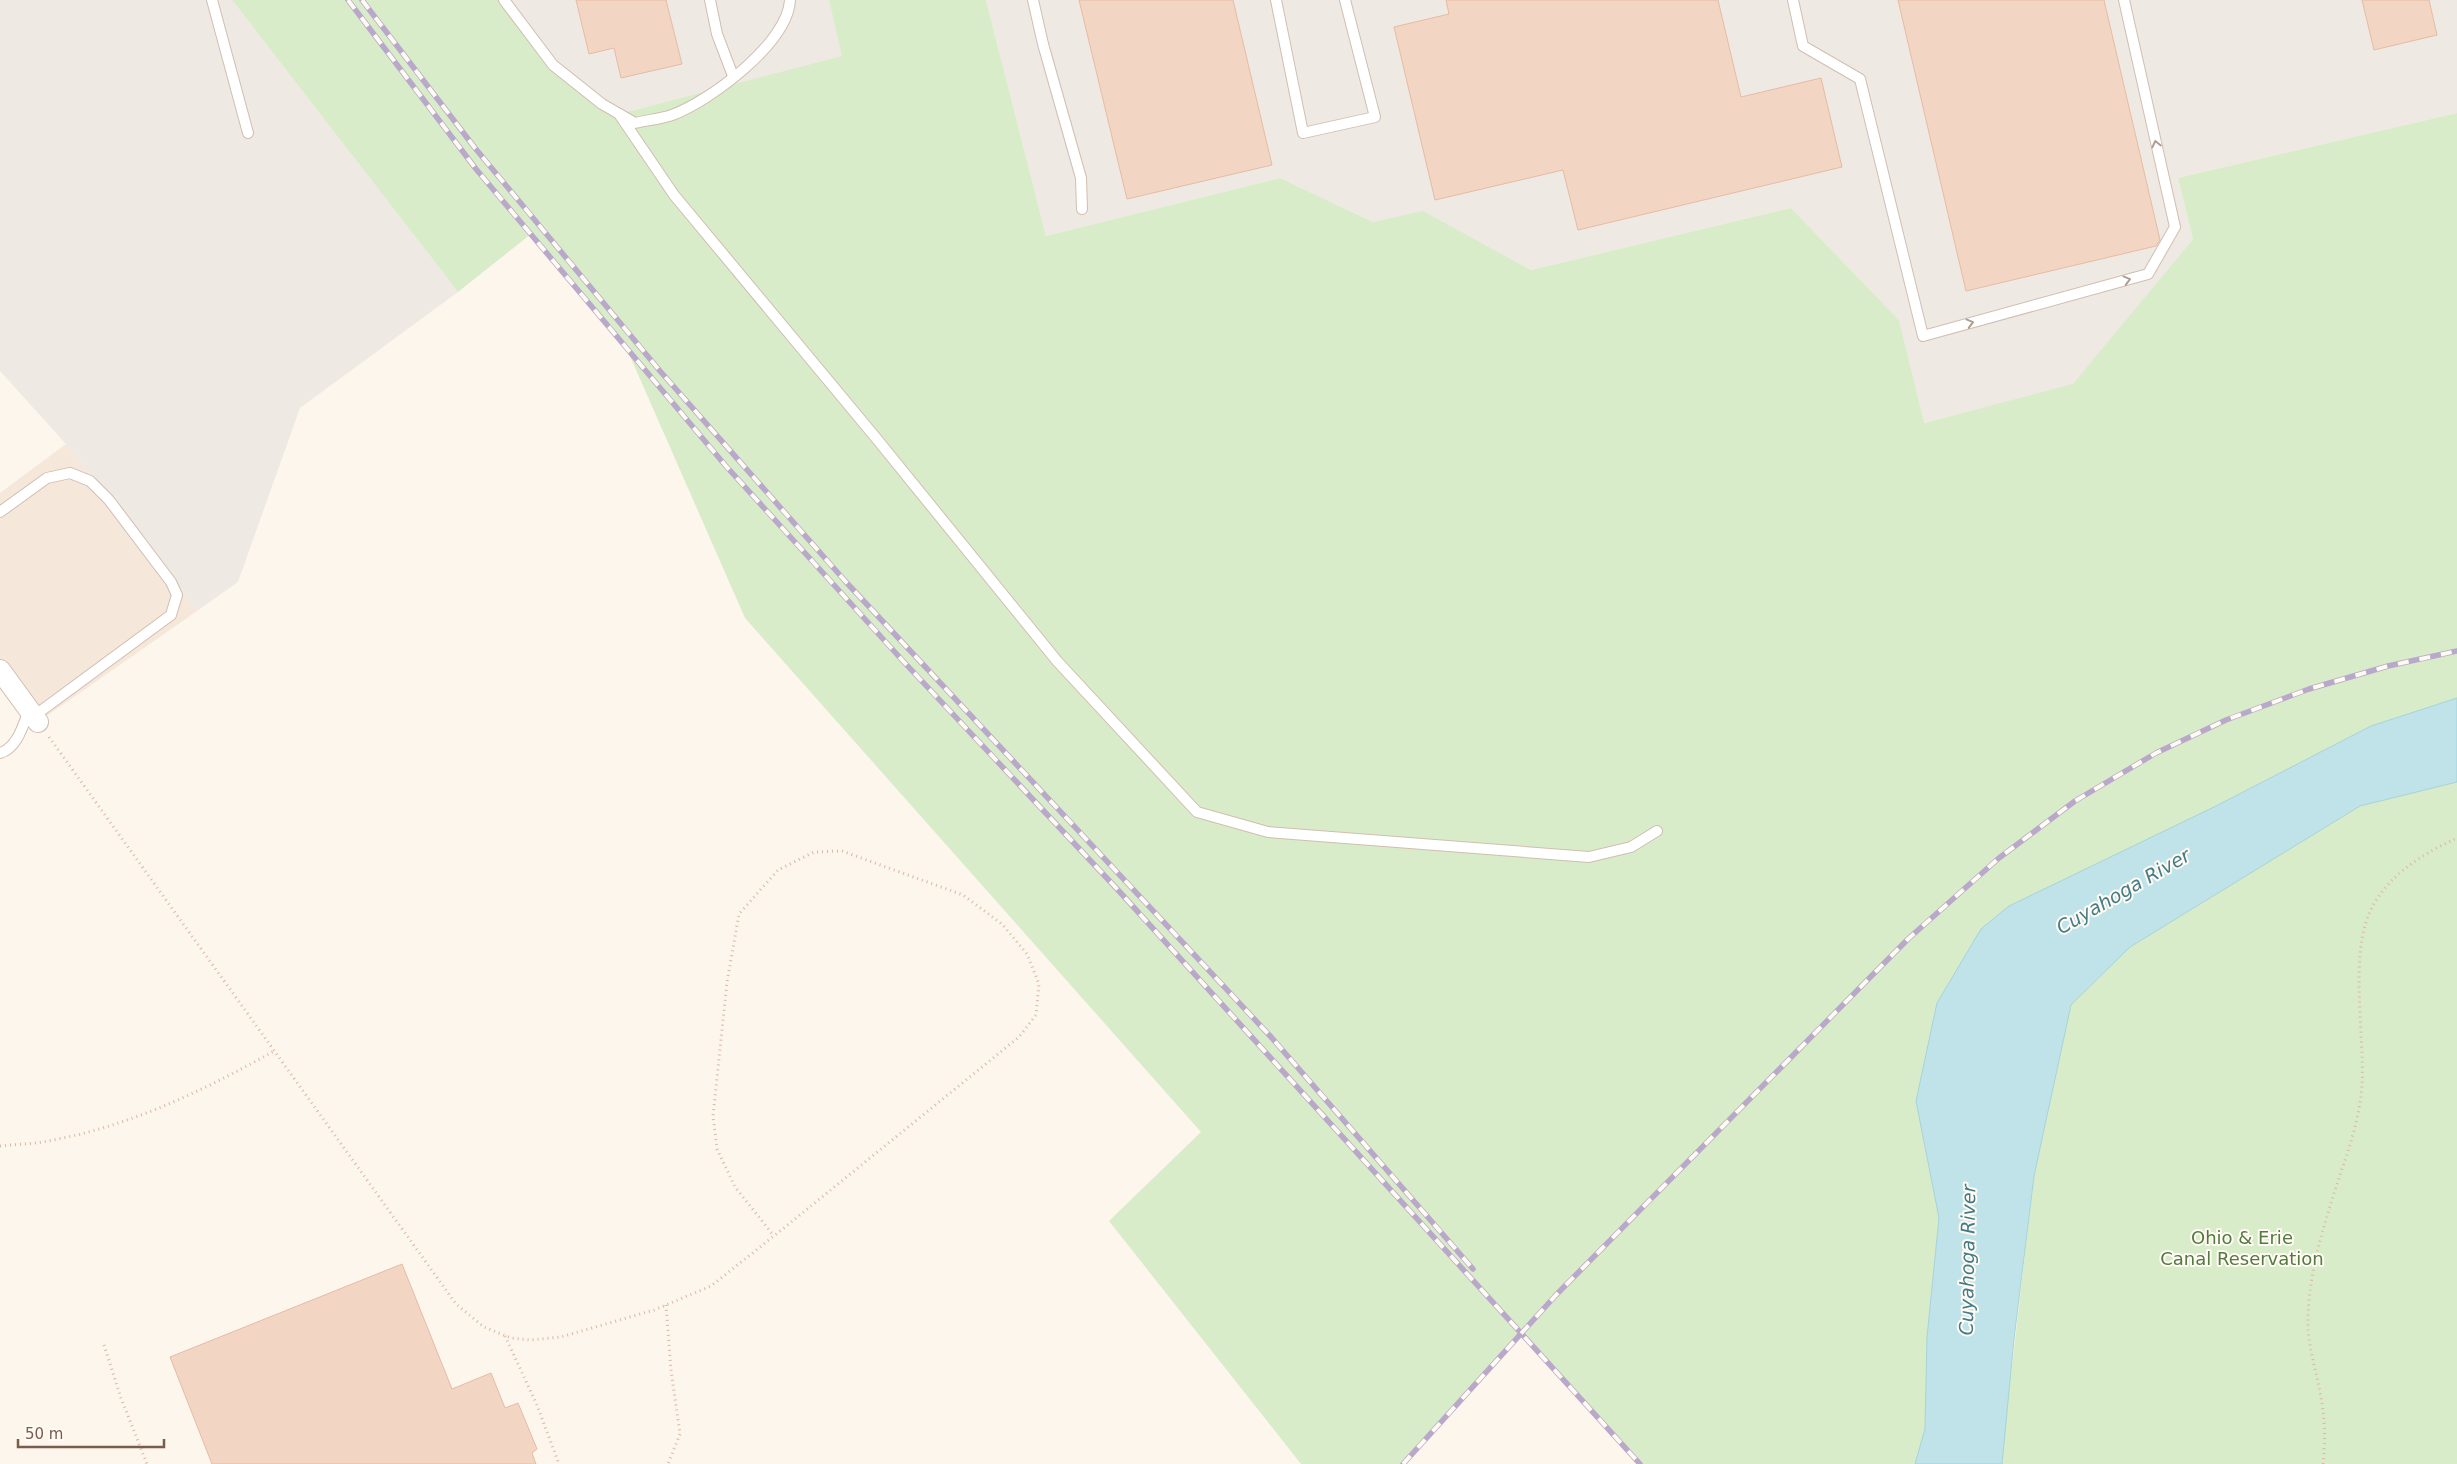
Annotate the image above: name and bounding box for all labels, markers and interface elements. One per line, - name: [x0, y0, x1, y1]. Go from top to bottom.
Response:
- one-way arrow: [2151, 139, 2162, 148]
- one-way arrow: [2122, 276, 2130, 286]
- one-way arrow: [1965, 318, 1974, 329]
- water label: Cuyahoga River: [2052, 843, 2195, 938]
- water label: Cuyahoga River: [1955, 1183, 1979, 1336]
- park label: Ohio & Erie Canal Reservation: [2160, 1227, 2324, 1269]
- scale bar: [18, 1416, 164, 1448]
- text: 50 m: [25, 1425, 63, 1443]

